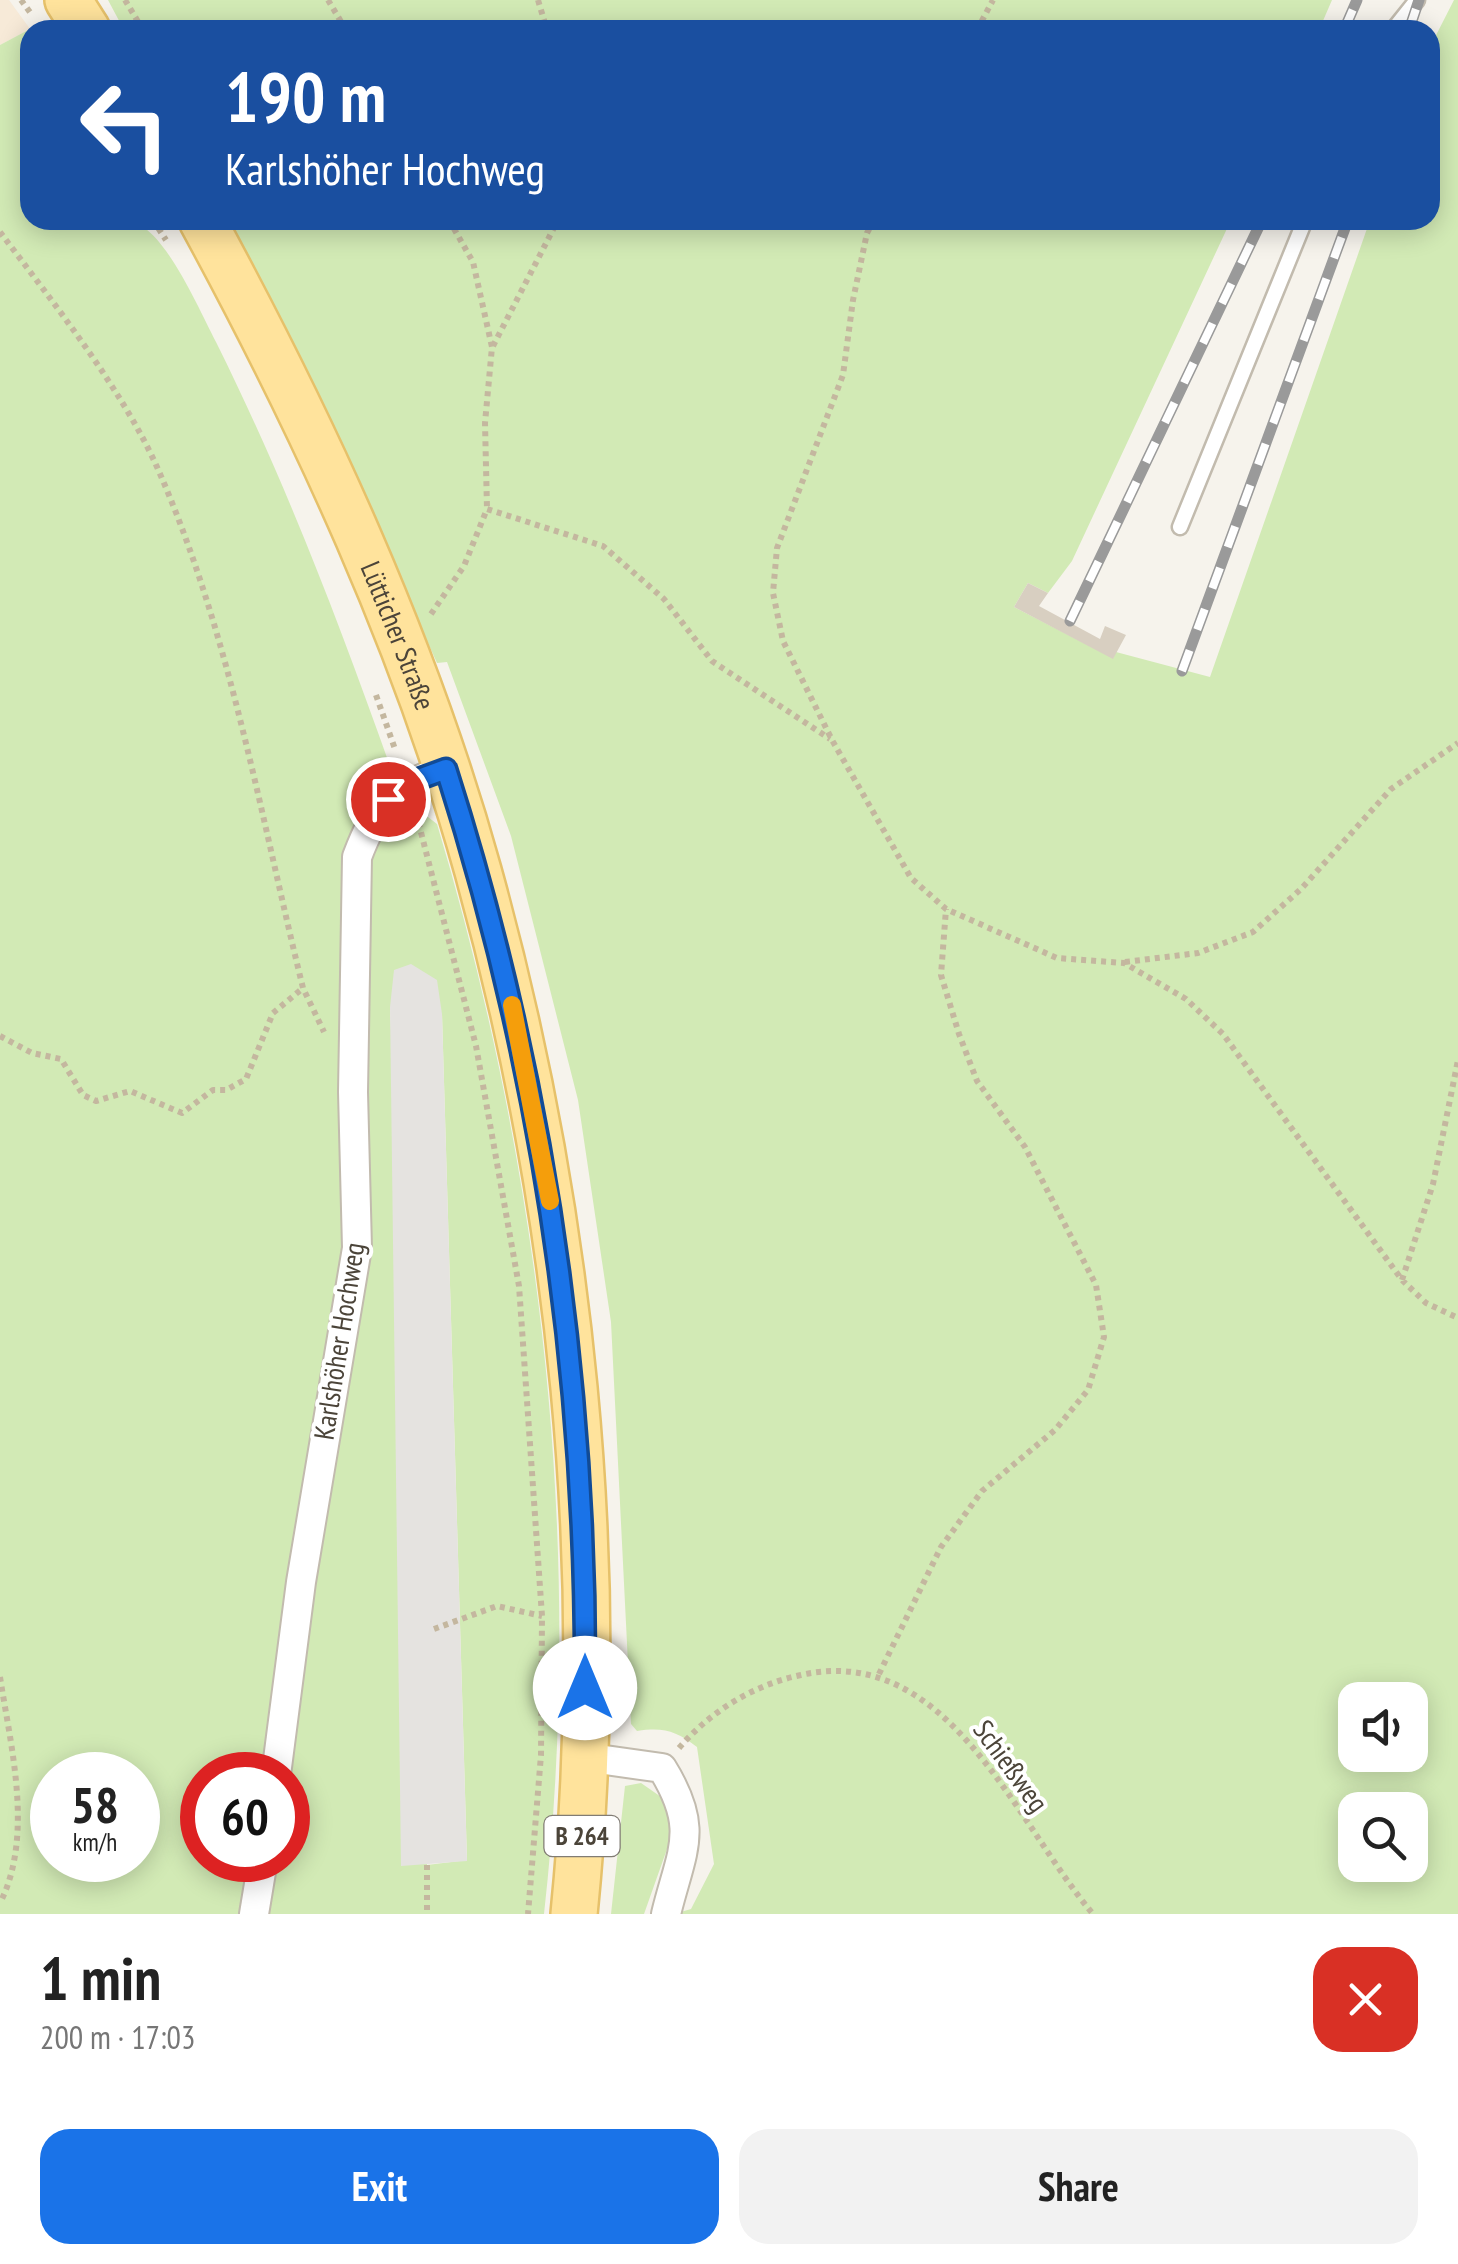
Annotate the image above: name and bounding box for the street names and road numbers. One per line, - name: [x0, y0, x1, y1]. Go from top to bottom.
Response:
- street label: Lütticher Straße: [353, 556, 444, 715]
- street label: Karlshöher Hochweg: [305, 1240, 372, 1442]
- street label: Schießweg: [965, 1712, 1057, 1819]
- road number: B 264: [544, 1816, 620, 1856]

